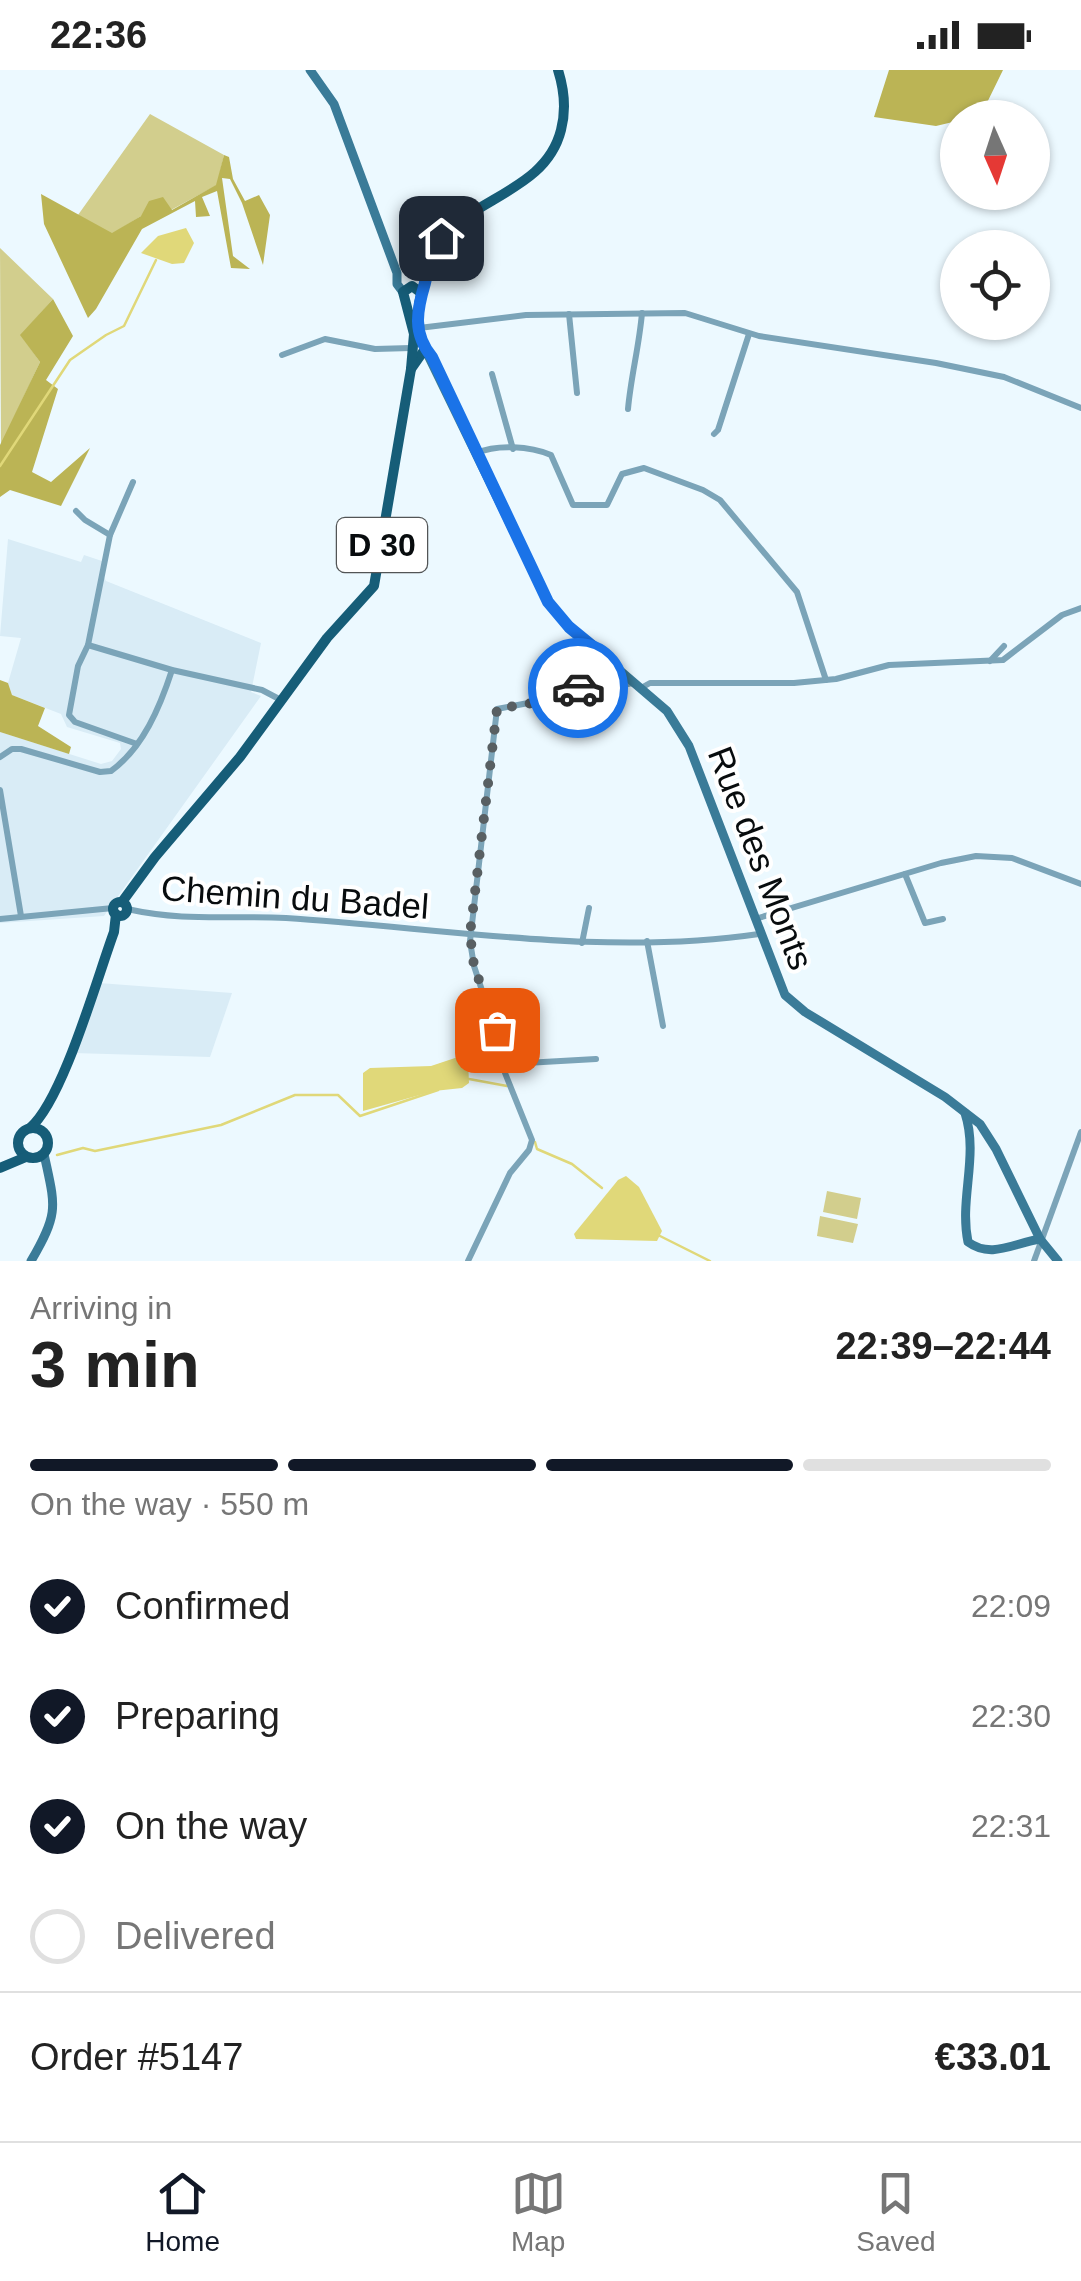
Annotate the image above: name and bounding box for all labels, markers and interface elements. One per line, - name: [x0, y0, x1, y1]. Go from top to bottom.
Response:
- text: 22:36: [50, 14, 147, 56]
- north arrow: [940, 100, 1050, 210]
- map controls: [940, 100, 1050, 340]
- pin: [399, 196, 484, 281]
- icon: home: [414, 211, 469, 266]
- button: locate: [940, 230, 1050, 340]
- road number: D 30: [337, 518, 427, 572]
- courier: [528, 638, 628, 738]
- icon: car: [551, 661, 606, 716]
- street label: Rue des Monts: [701, 741, 821, 975]
- street label: Chemin du Badel: [160, 868, 430, 926]
- pin: [455, 988, 540, 1073]
- icon: bag: [470, 1003, 525, 1058]
- text: Arriving in: [30, 1290, 172, 1326]
- text: 22:39–22:44: [835, 1325, 1051, 1367]
- text: 3 min: [30, 1328, 200, 1401]
- text: On the way · 550 m: [30, 1486, 309, 1522]
- icon: check: [30, 1579, 85, 1634]
- text: Confirmed: [115, 1585, 290, 1627]
- text: 22:09: [971, 1588, 1051, 1624]
- icon: check: [30, 1689, 85, 1744]
- text: Preparing: [115, 1695, 280, 1737]
- text: 22:30: [971, 1698, 1051, 1734]
- icon: check: [30, 1799, 85, 1854]
- text: On the way: [115, 1805, 307, 1847]
- text: 22:31: [971, 1808, 1051, 1844]
- text: Delivered: [115, 1915, 276, 1957]
- text: Order #5147: [30, 2036, 243, 2078]
- text: €33.01: [935, 2036, 1051, 2078]
- tab: Home: [145, 2166, 220, 2258]
- tab: Map: [511, 2166, 566, 2258]
- tab: Saved: [856, 2166, 936, 2258]

